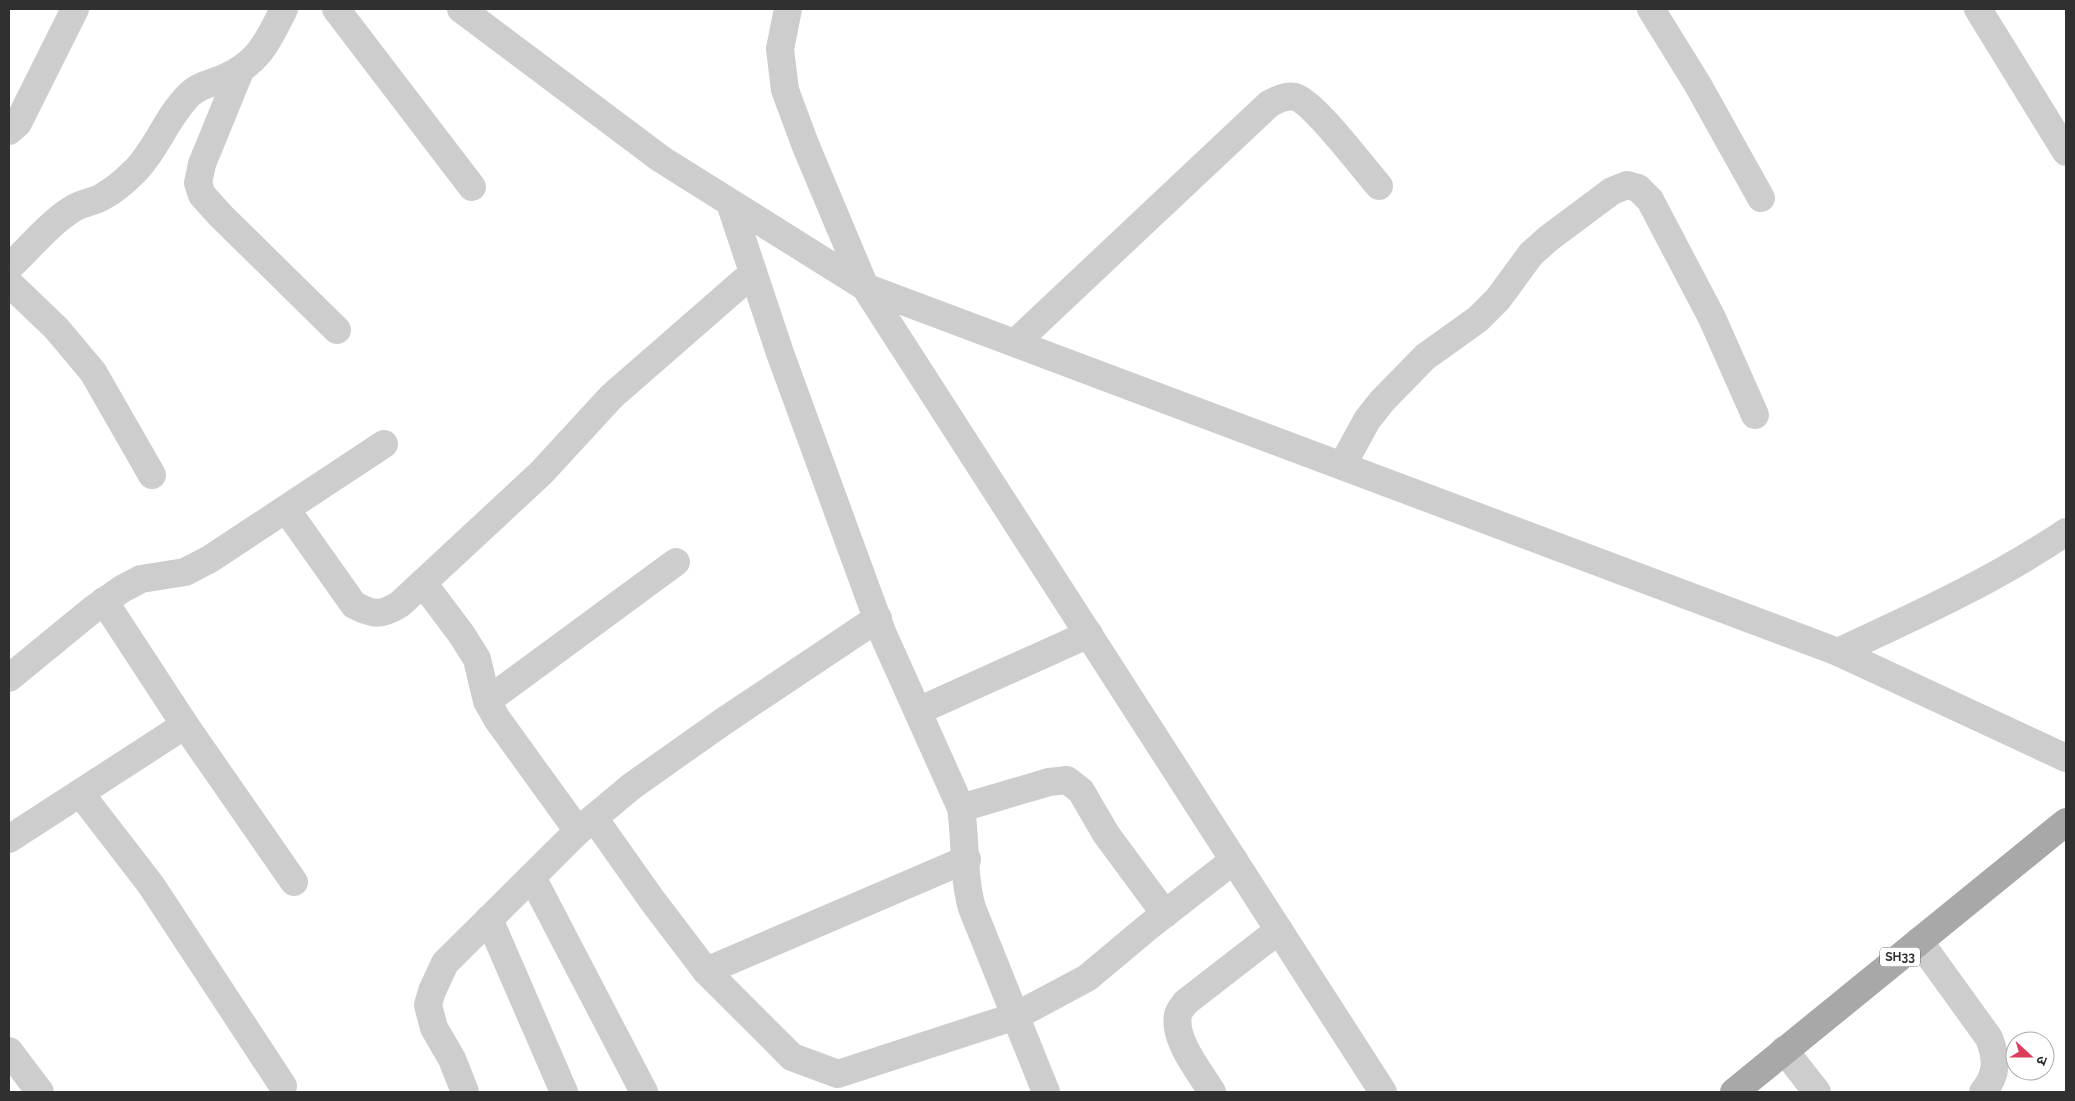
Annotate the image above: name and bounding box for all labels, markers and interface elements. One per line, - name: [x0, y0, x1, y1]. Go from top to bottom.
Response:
- road number: SH33: [1880, 948, 1920, 966]
- north arrow: [2005, 1031, 2055, 1081]
- text: उ: [2033, 1054, 2051, 1068]

